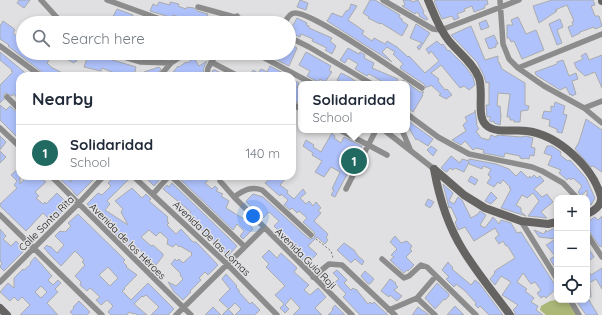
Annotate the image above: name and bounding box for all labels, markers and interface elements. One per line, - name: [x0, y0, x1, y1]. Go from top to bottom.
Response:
- search box: [16, 16, 296, 60]
- icon: search: [30, 27, 52, 49]
- text: Search here: [62, 29, 145, 48]
- popup: [298, 81, 410, 133]
- text: Nearby: [32, 88, 93, 109]
- text: Solidaridad: [312, 90, 396, 109]
- text: School: [312, 109, 353, 125]
- text: Solidaridad: [70, 135, 153, 154]
- text: 1: [42, 145, 48, 161]
- text: 140 m: [245, 145, 280, 161]
- pin: 1: [341, 146, 367, 176]
- text: School: [70, 154, 110, 170]
- street label: Calle Santa Rita: [16, 193, 77, 254]
- map controls: [554, 195, 590, 303]
- button: +: [554, 195, 590, 231]
- street label: Avenida De las Lomas: [170, 198, 253, 279]
- street label: Avenida de los Héroes: [87, 200, 169, 283]
- your location: [243, 206, 263, 226]
- street label: Avenida Guía Roji: [272, 225, 339, 292]
- button: −: [554, 231, 590, 267]
- button: locate: [554, 267, 590, 303]

